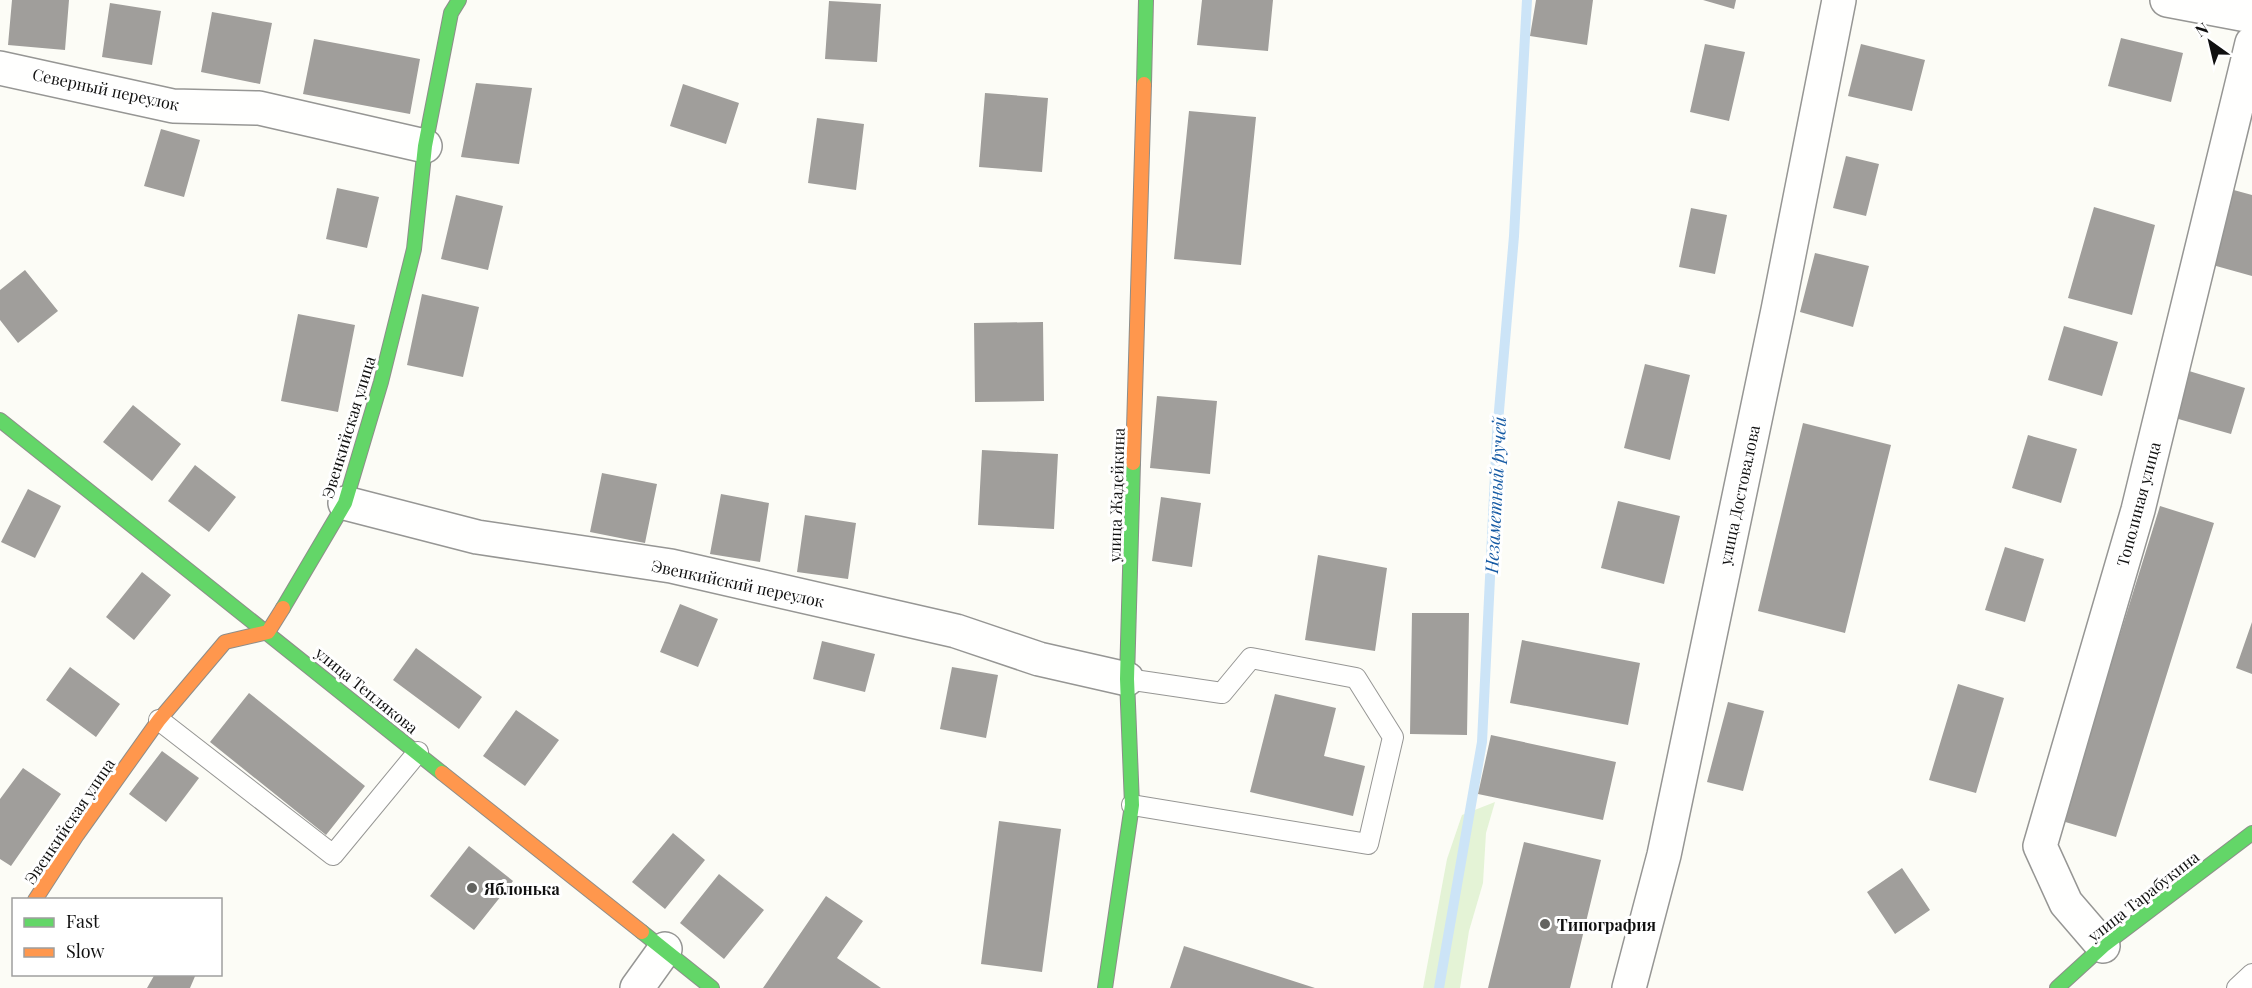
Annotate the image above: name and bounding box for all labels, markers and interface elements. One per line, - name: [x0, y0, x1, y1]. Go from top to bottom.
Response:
- north arrow: [2180, 12, 2240, 72]
- text: N: [2191, 17, 2212, 41]
- street label: Северный переулок: [31, 63, 181, 115]
- street label: Эвенкийская улица: [316, 353, 380, 501]
- water label: Незаметный ручей: [1479, 415, 1511, 575]
- street label: улица Достовалова: [1714, 423, 1764, 568]
- street label: улица Жадейкина: [1103, 428, 1129, 563]
- street label: Тополиная улица: [2111, 439, 2165, 569]
- street label: Эвенкийский переулок: [650, 554, 826, 612]
- street label: улица Теплякова: [311, 641, 423, 738]
- street label: Эвенкийская улица: [19, 754, 119, 888]
- street label: улица Тарабукина: [2082, 846, 2203, 947]
- place label: Яблонька: [483, 878, 560, 899]
- marker: Яблонька: [465, 881, 479, 895]
- legend: [12, 898, 222, 976]
- text: Fast: [66, 909, 100, 933]
- place label: Типография: [1557, 914, 1656, 935]
- marker: Типография: [1538, 917, 1552, 931]
- text: Slow: [66, 939, 104, 963]

